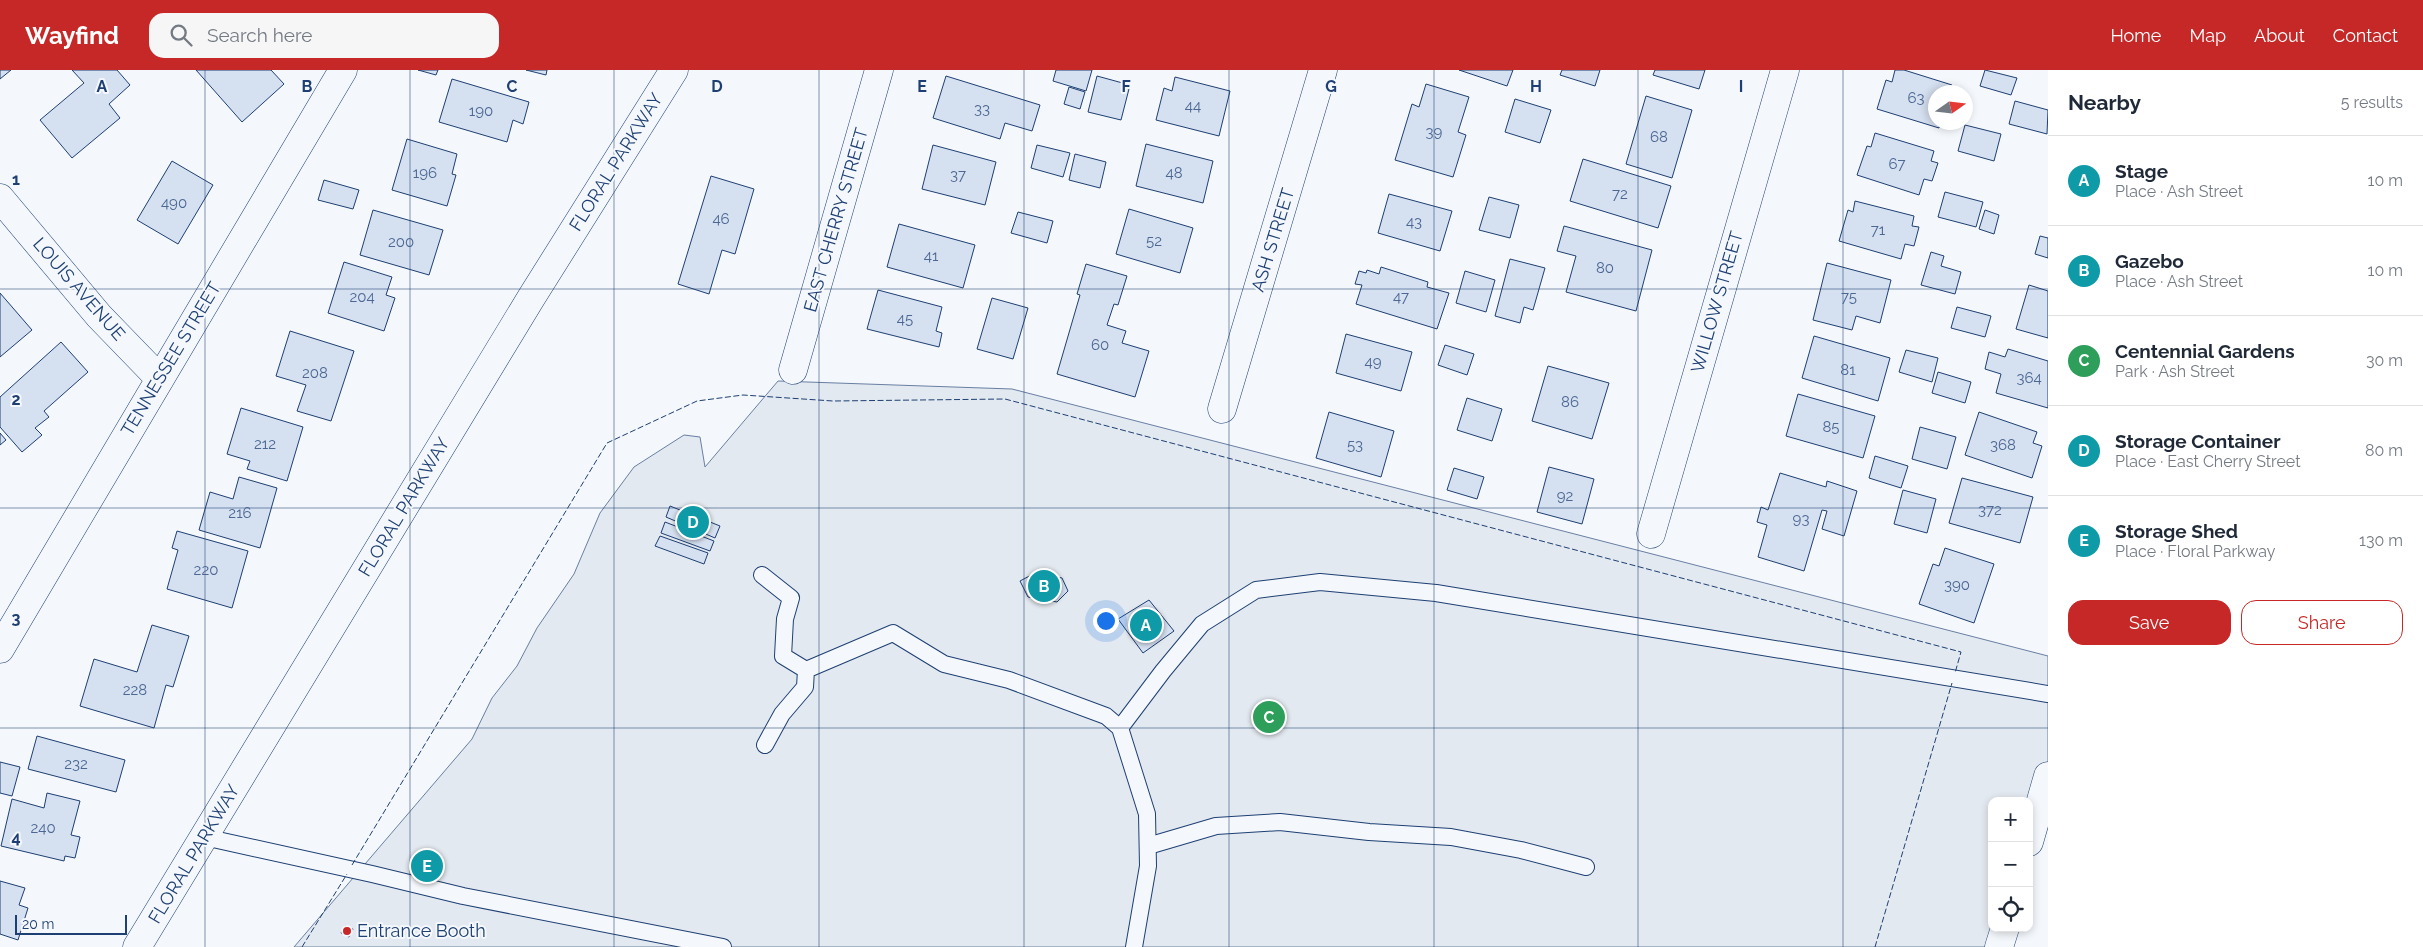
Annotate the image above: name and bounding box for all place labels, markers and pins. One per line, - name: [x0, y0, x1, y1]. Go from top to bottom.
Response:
- pin: D: [677, 503, 709, 541]
- pin: B: [1028, 567, 1060, 605]
- pin: A: [1130, 606, 1162, 644]
- pin: C: [1253, 698, 1285, 736]
- pin: E: [411, 847, 443, 885]
- place label: Entrance Booth: [357, 920, 486, 941]
- marker: Entrance Booth: [341, 925, 353, 937]

